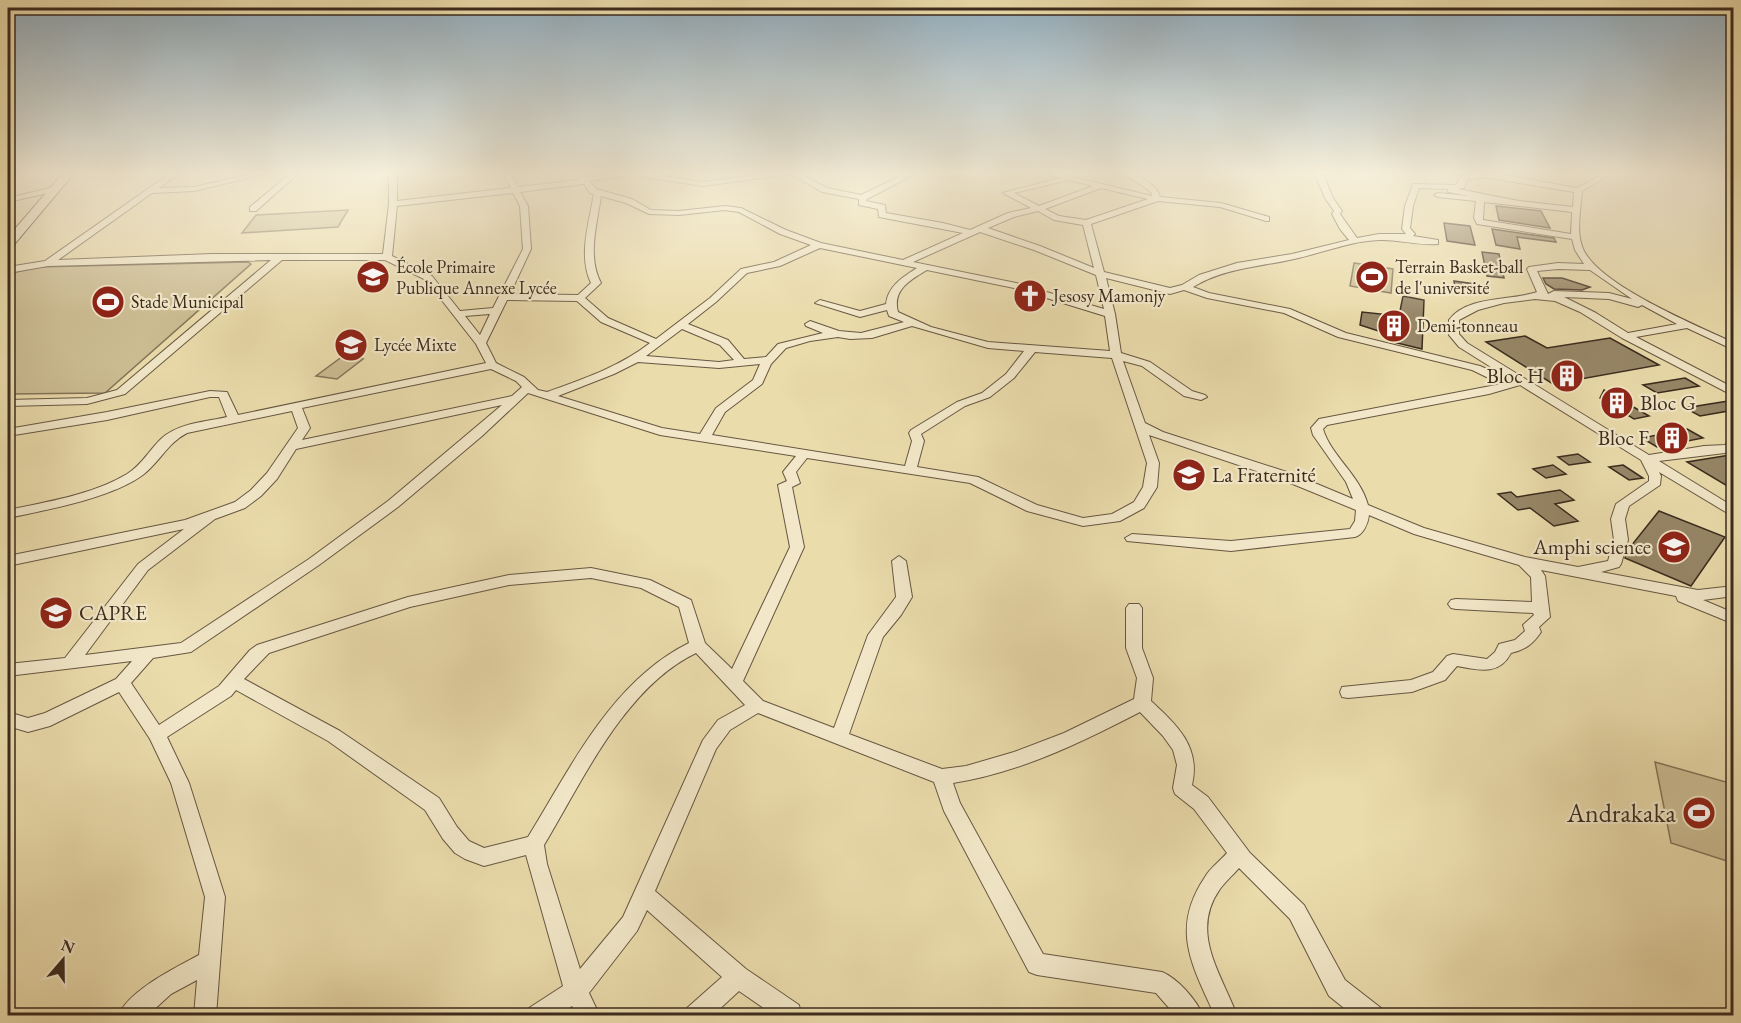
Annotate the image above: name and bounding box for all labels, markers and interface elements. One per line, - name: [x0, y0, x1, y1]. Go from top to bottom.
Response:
- place label: École Primaire Publique Annexe Lycée: [396, 255, 557, 299]
- place label: Terrain Basket-ball de l'université: [1395, 255, 1523, 299]
- school or university icon: École Primaire Publique Annexe Lycée: [355, 259, 391, 295]
- sports icon: Terrain Basket-ball de l'université: [1354, 259, 1390, 295]
- church icon: Jesosy Mamonjy: [1012, 278, 1048, 314]
- sports icon: Stade Municipal: [90, 284, 126, 320]
- place label: Jesosy Mamonjy: [1051, 284, 1166, 307]
- place label: Stade Municipal: [131, 290, 244, 313]
- building icon: Demi-tonneau: [1376, 308, 1412, 344]
- place label: Demi-tonneau: [1417, 314, 1519, 337]
- school or university icon: Lycée Mixte: [333, 327, 369, 363]
- place label: Lycée Mixte: [374, 333, 457, 356]
- building icon: Bloc H: [1549, 358, 1585, 394]
- place label: Bloc H: [1486, 362, 1544, 389]
- building icon: Bloc G: [1599, 385, 1635, 421]
- place label: Bloc G: [1640, 389, 1696, 416]
- building icon: Bloc F: [1654, 420, 1690, 456]
- place label: Bloc F: [1598, 424, 1649, 451]
- school or university icon: La Fraternité: [1171, 457, 1207, 493]
- place label: La Fraternité: [1212, 461, 1316, 488]
- school or university icon: Amphi science: [1656, 529, 1692, 565]
- place label: Amphi science: [1532, 533, 1651, 560]
- school or university icon: CAPRE: [38, 595, 74, 631]
- place label: CAPRE: [79, 599, 147, 626]
- sports icon: Andrakaka: [1681, 795, 1717, 831]
- place label: Andrakaka: [1566, 796, 1677, 830]
- north arrow: [33, 930, 93, 990]
- text: N: [58, 934, 78, 958]

